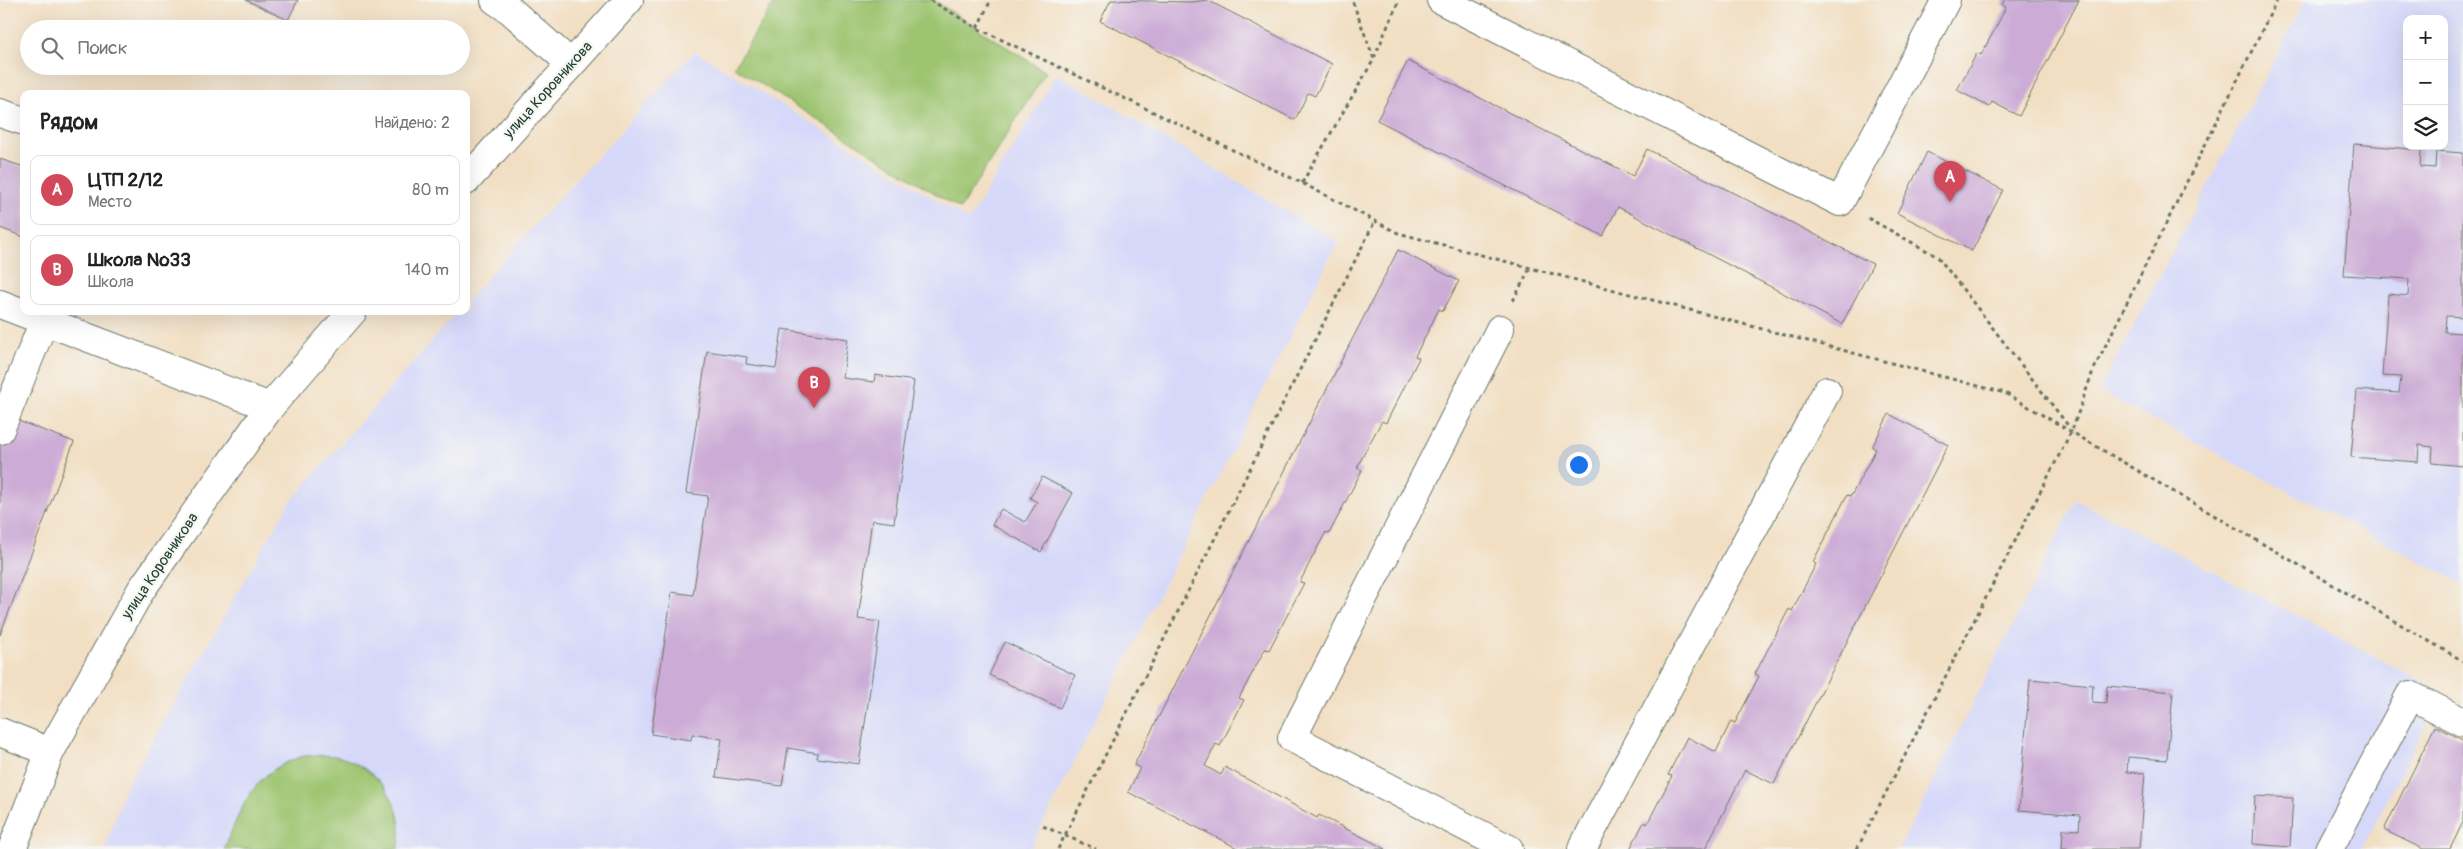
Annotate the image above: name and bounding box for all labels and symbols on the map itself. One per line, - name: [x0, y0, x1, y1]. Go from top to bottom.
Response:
- street label: улица Коровникова: [499, 38, 597, 143]
- pin: A: [1934, 161, 1966, 202]
- pin: B: [798, 367, 830, 408]
- your location: [1566, 452, 1592, 478]
- street label: улица Коровникова: [117, 509, 203, 624]

